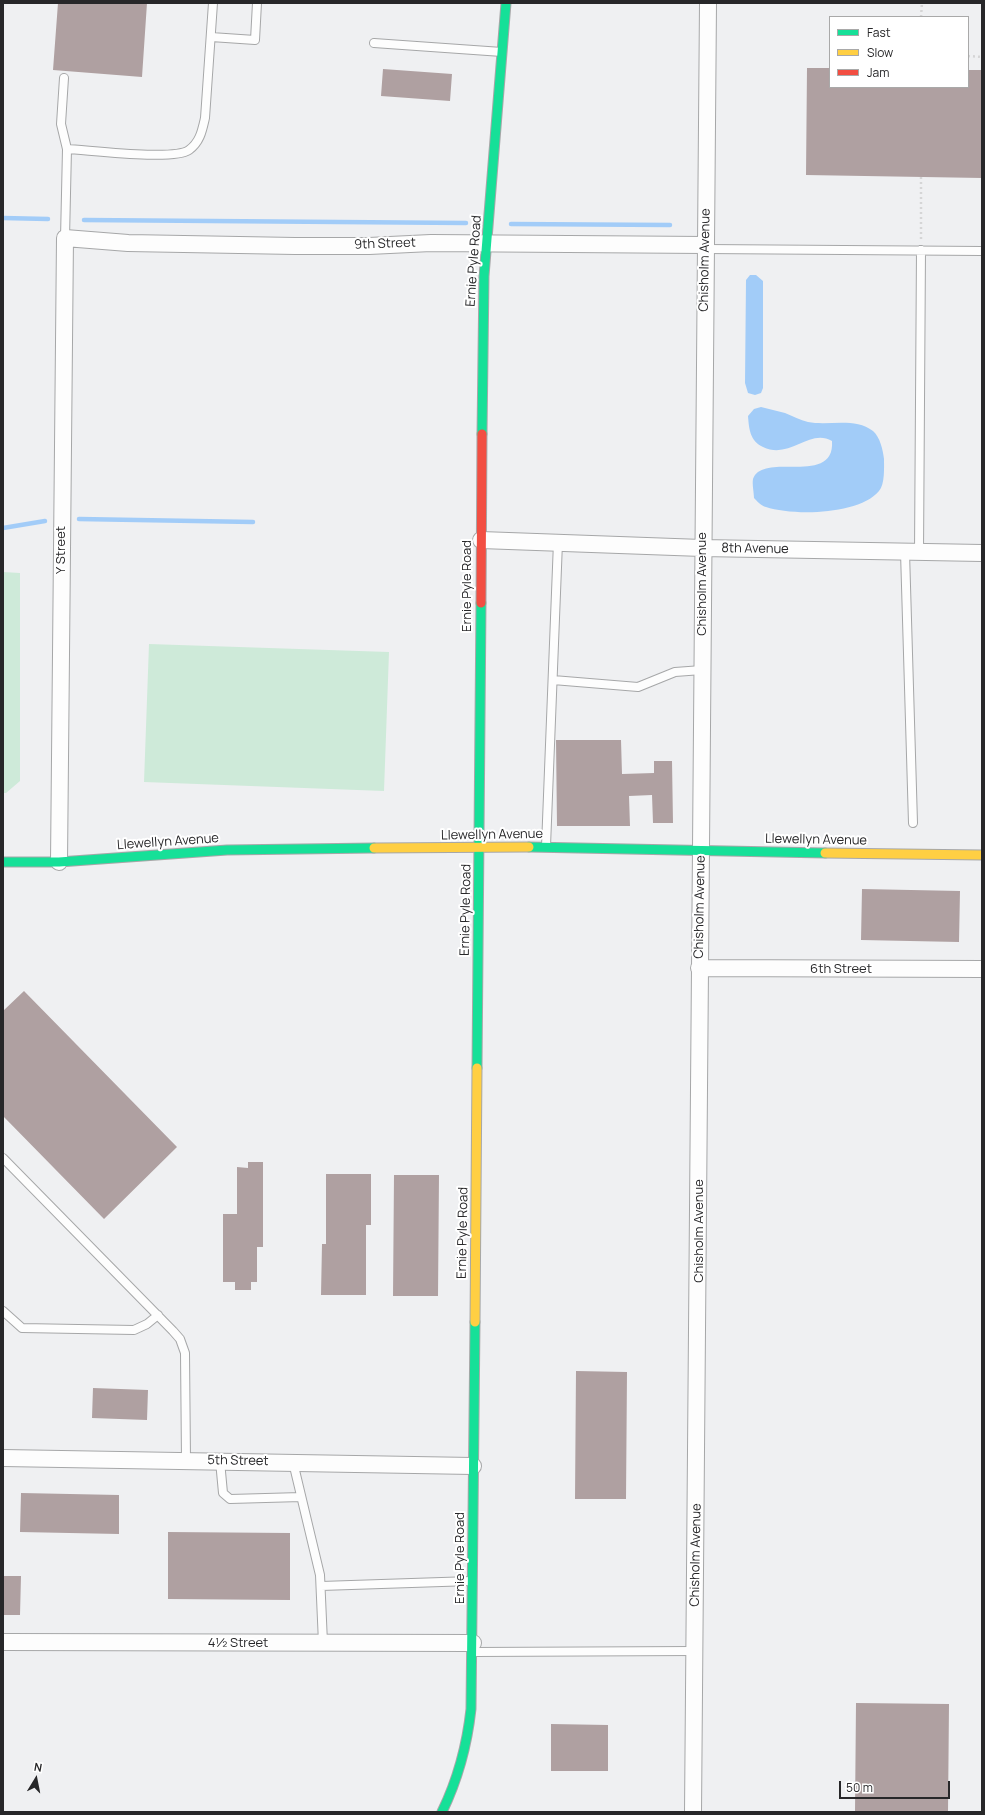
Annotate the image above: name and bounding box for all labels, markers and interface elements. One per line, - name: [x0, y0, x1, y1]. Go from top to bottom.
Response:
- legend: [829, 16, 969, 88]
- text: Fast: [867, 24, 891, 41]
- text: Slow: [867, 44, 893, 61]
- text: Jam: [867, 64, 889, 81]
- street label: Chisholm Avenue: [696, 208, 714, 312]
- street label: Ernie Pyle Road: [463, 215, 485, 307]
- street label: 9th Street: [354, 235, 416, 253]
- street label: Y Street: [53, 526, 69, 574]
- street label: Chisholm Avenue: [694, 532, 710, 636]
- street label: Ernie Pyle Road: [459, 540, 475, 632]
- street label: 8th Avenue: [721, 541, 789, 557]
- street label: Llewellyn Avenue: [441, 826, 543, 844]
- street label: Llewellyn Avenue: [117, 831, 219, 853]
- street label: Llewellyn Avenue: [765, 831, 867, 849]
- street label: Chisholm Avenue: [691, 855, 709, 959]
- street label: Ernie Pyle Road: [457, 864, 475, 956]
- street label: 6th Street: [810, 961, 872, 977]
- street label: Chisholm Avenue: [691, 1179, 707, 1283]
- street label: Ernie Pyle Road: [454, 1187, 472, 1279]
- street label: 5th Street: [207, 1453, 269, 1469]
- street label: Chisholm Avenue: [687, 1503, 705, 1607]
- street label: Ernie Pyle Road: [452, 1512, 468, 1604]
- street label: 4½ Street: [208, 1635, 268, 1651]
- north arrow: [16, 1759, 56, 1799]
- text: N: [33, 1759, 43, 1775]
- scale bar: [841, 1773, 952, 1799]
- text: 50 m: [846, 1779, 873, 1796]

